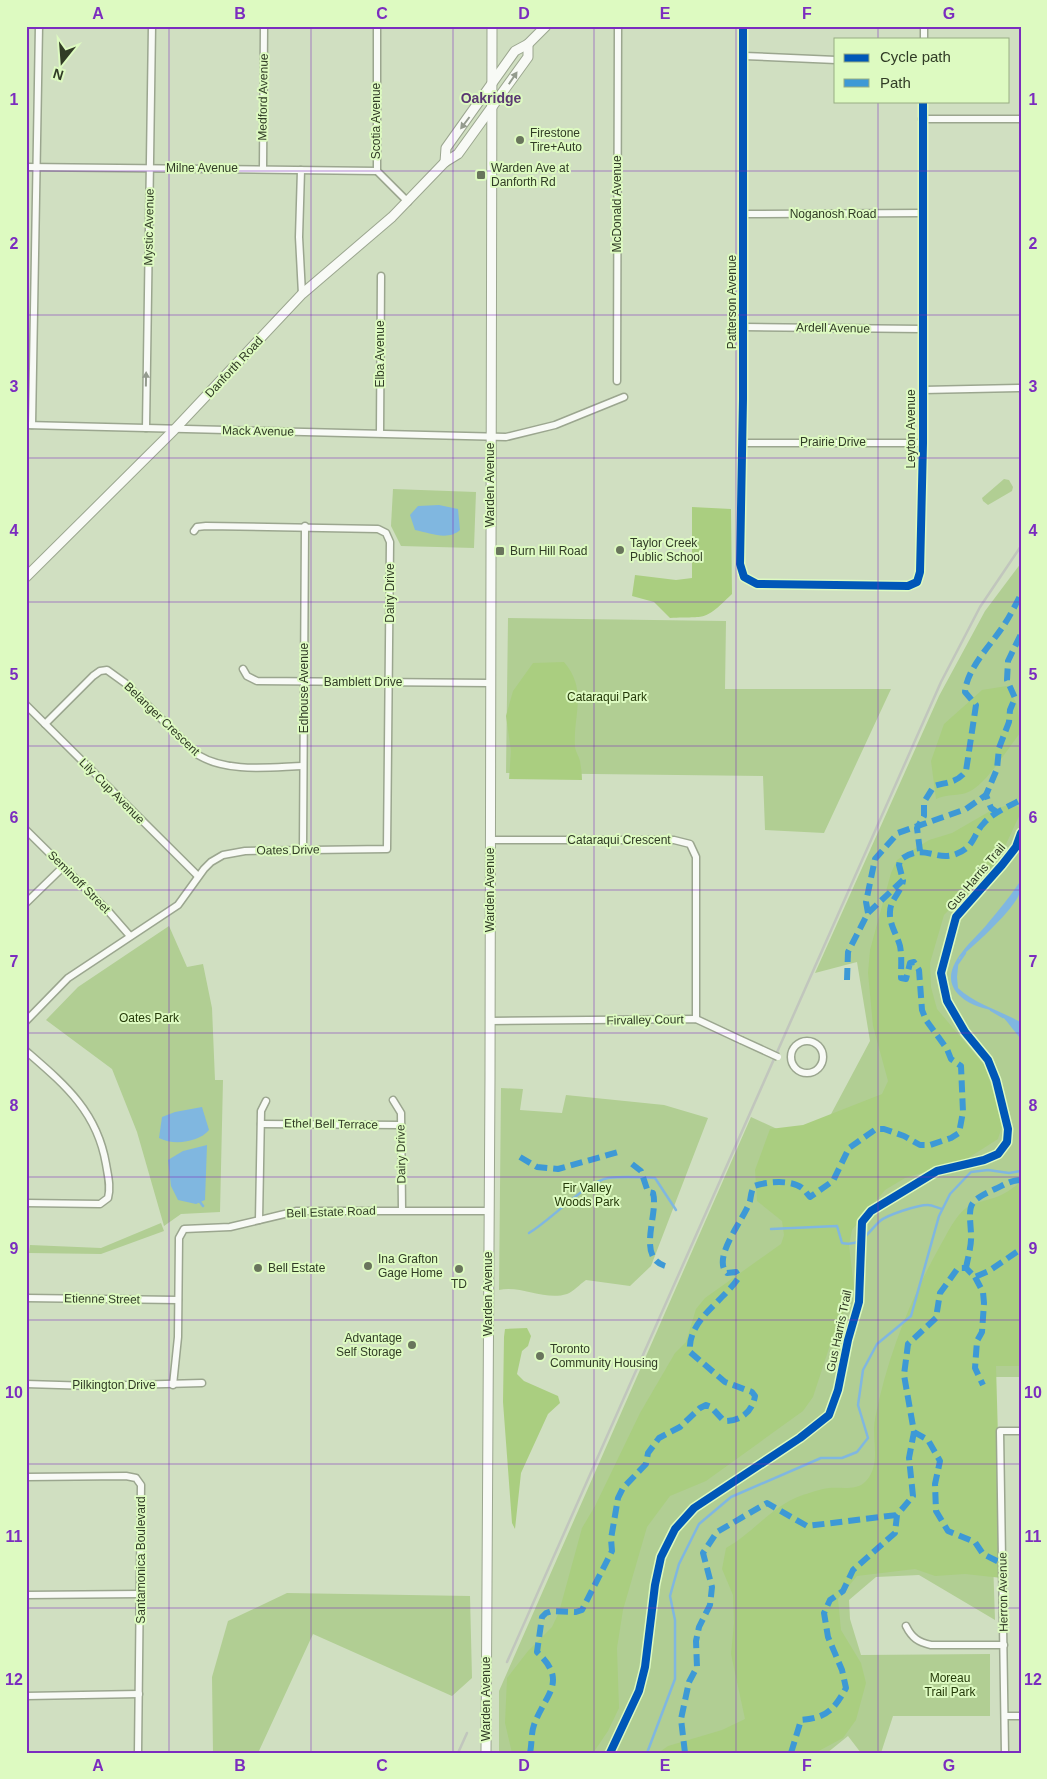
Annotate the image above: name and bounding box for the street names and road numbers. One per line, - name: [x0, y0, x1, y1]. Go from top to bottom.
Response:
- street label: Medford Avenue: [255, 53, 271, 141]
- street label: Scotia Avenue: [369, 82, 383, 159]
- street label: McDonald Avenue: [610, 155, 624, 253]
- street label: Milne Avenue: [166, 161, 238, 175]
- street label: Mystic Avenue: [141, 188, 157, 266]
- street label: Noganosh Road: [790, 207, 876, 221]
- street label: Patterson Avenue: [725, 254, 739, 349]
- street label: Elba Avenue: [373, 320, 387, 388]
- street label: Ardell Avenue: [796, 320, 870, 336]
- street label: Danforth Road: [202, 334, 266, 400]
- street label: Leyton Avenue: [904, 389, 918, 469]
- street label: Mack Avenue: [222, 423, 294, 439]
- street label: Prairie Drive: [800, 435, 866, 449]
- street label: Warden Avenue: [483, 442, 497, 527]
- street label: Dairy Drive: [383, 563, 397, 623]
- street label: Edhouse Avenue: [297, 642, 311, 733]
- street label: Bamblett Drive: [324, 675, 403, 689]
- street label: Belanger Crescent: [121, 679, 203, 759]
- street label: Lily Cup Avenue: [76, 755, 148, 827]
- street label: Cataraqui Crescent: [567, 833, 671, 847]
- street label: Gus Harris Trail: [944, 841, 1008, 913]
- street label: Oates Drive: [256, 842, 320, 858]
- street label: Warden Avenue: [483, 847, 497, 932]
- street label: Seminoff Street: [45, 848, 114, 917]
- street label: Firvalley Court: [606, 1012, 684, 1028]
- street label: Ethel Bell Terrace: [284, 1116, 378, 1132]
- street label: Dairy Drive: [393, 1124, 409, 1184]
- street label: Bell Estate Road: [286, 1203, 376, 1221]
- street label: Warden Avenue: [481, 1251, 495, 1336]
- street label: Gus Harris Trail: [823, 1289, 855, 1373]
- street label: Etienne Street: [64, 1291, 141, 1307]
- street label: Pilkington Drive: [72, 1378, 156, 1392]
- street label: Santamonica Boulevard: [134, 1496, 148, 1624]
- street label: Herron Avenue: [995, 1552, 1011, 1632]
- street label: Warden Avenue: [479, 1656, 493, 1741]

